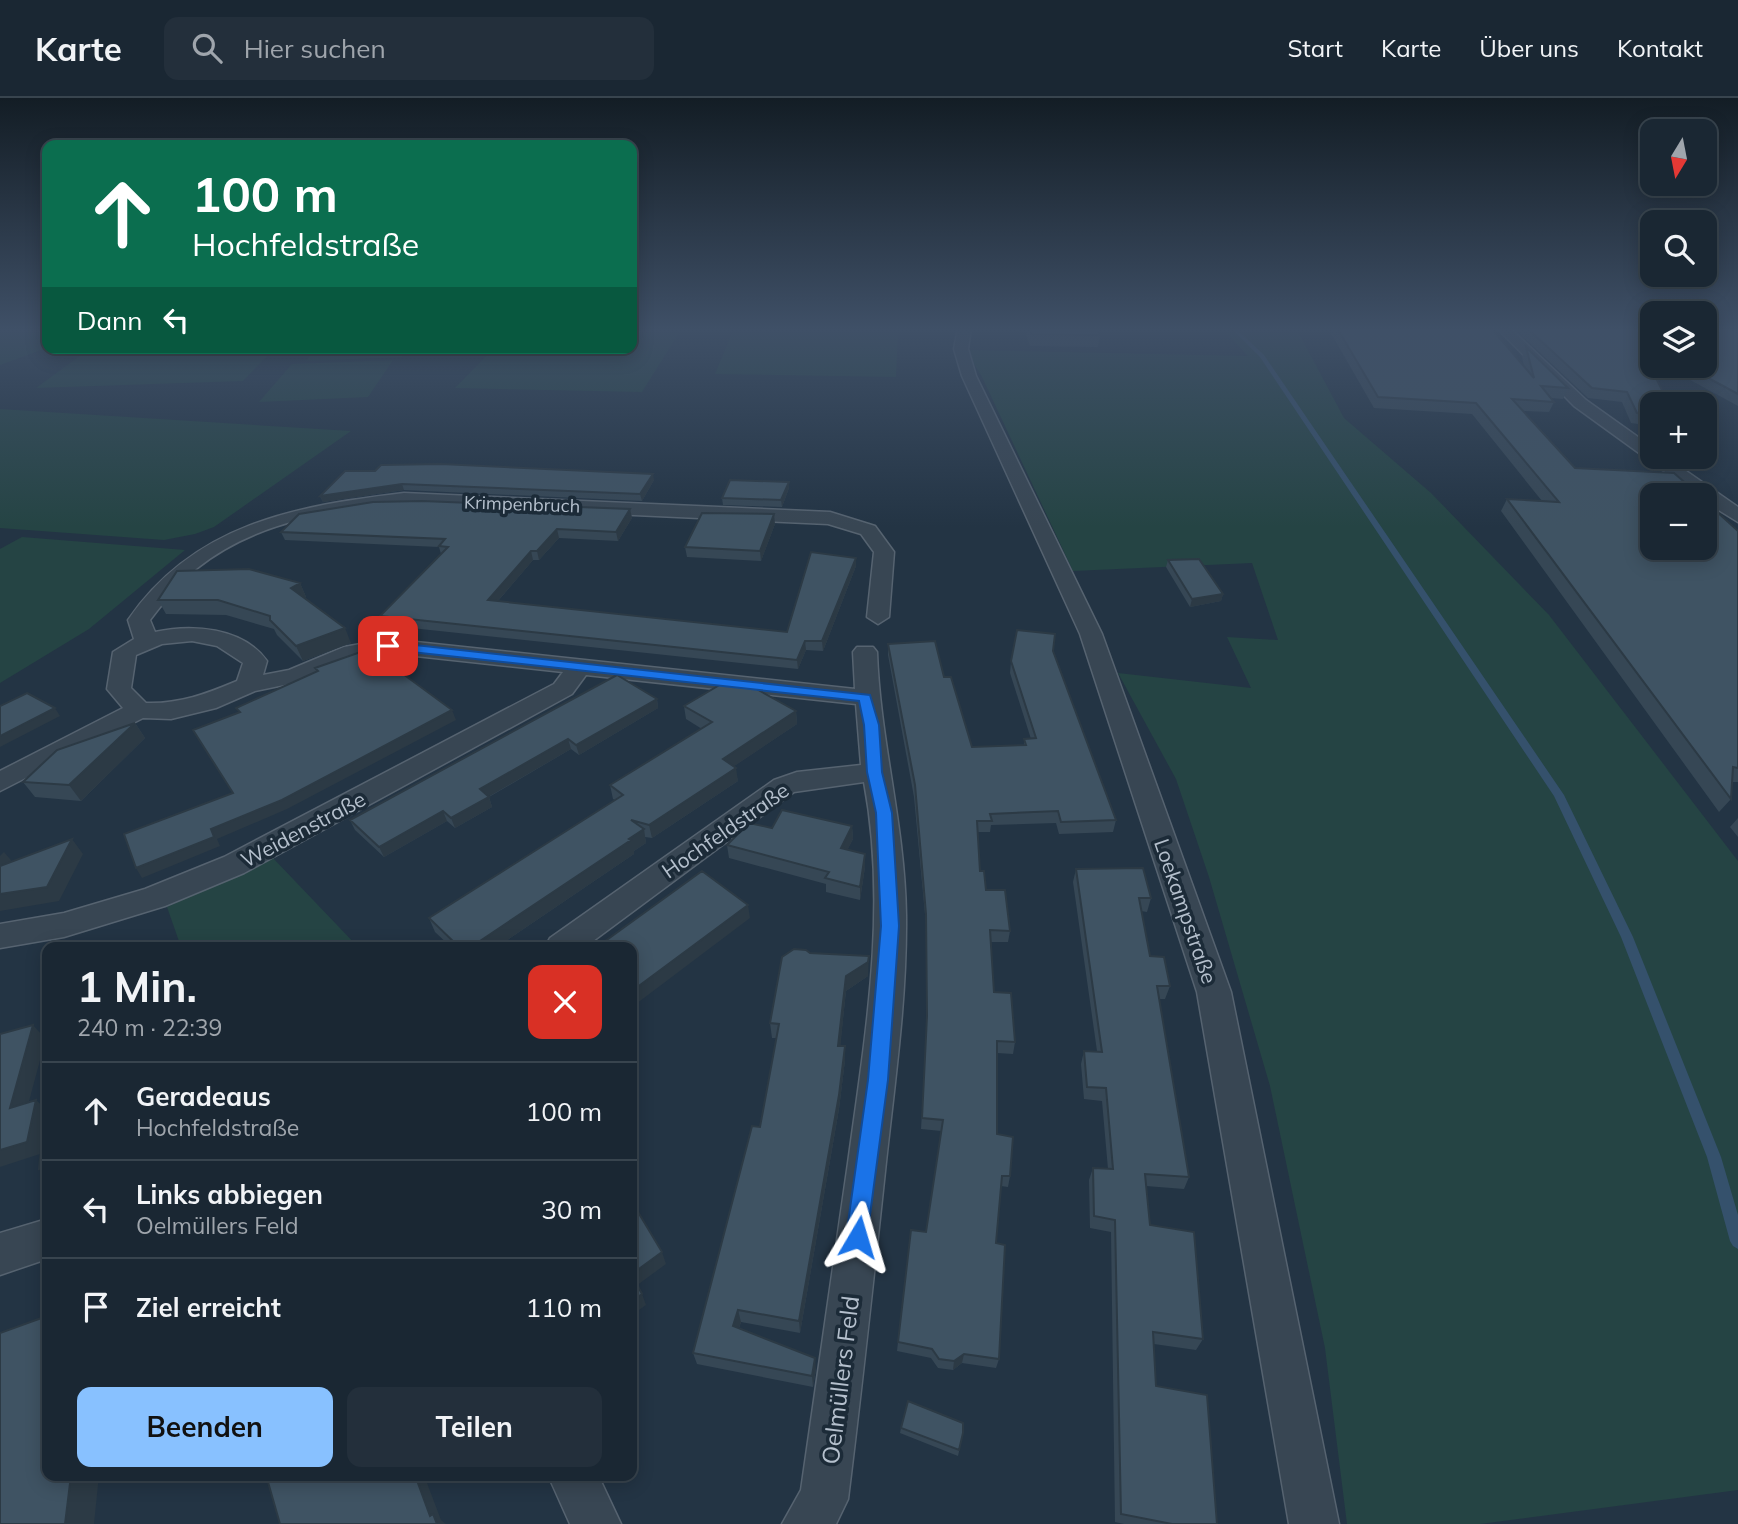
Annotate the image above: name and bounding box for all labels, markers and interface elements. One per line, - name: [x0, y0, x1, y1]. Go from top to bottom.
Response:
- search box: [164, 17, 654, 80]
- text: Karte: [35, 28, 122, 69]
- icon: search: [188, 29, 226, 67]
- text: Hier suchen: [244, 32, 386, 65]
- text: Start: [1287, 33, 1343, 63]
- text: Karte: [1381, 33, 1441, 63]
- text: Über uns: [1479, 33, 1579, 63]
- text: Kontakt: [1617, 33, 1703, 63]
- north arrow: [1640, 119, 1717, 196]
- map controls: [1640, 119, 1717, 560]
- text: 100 m: [192, 163, 338, 224]
- icon: ahead: [77, 168, 168, 259]
- button: search: [1640, 210, 1717, 287]
- text: Hochfeldstraße: [192, 224, 419, 264]
- icon: left: [157, 301, 195, 339]
- button: layers: [1640, 301, 1717, 378]
- text: Dann: [77, 304, 143, 337]
- button: +: [1640, 392, 1717, 469]
- button: −: [1640, 483, 1717, 560]
- street label: Krimpenbruch: [463, 490, 581, 518]
- pin: [358, 616, 418, 676]
- icon: arrive: [369, 627, 407, 665]
- street label: Hochfeldstraße: [656, 777, 794, 883]
- street label: Weidenstraße: [236, 785, 370, 873]
- street label: Loekampstraße: [1149, 835, 1223, 987]
- text: 1 Min.: [77, 960, 197, 1013]
- button: close: [528, 965, 602, 1039]
- text: 240 m · 22:39: [77, 1013, 222, 1042]
- text: Geradeaus: [136, 1080, 271, 1113]
- icon: ahead: [77, 1092, 115, 1130]
- text: 100 m: [526, 1095, 602, 1128]
- text: Hochfeldstraße: [136, 1113, 299, 1142]
- text: Links abbiegen: [136, 1178, 323, 1211]
- icon: left: [77, 1190, 115, 1228]
- text: 30 m: [541, 1193, 602, 1226]
- position arrow: [821, 1200, 895, 1274]
- text: Oelmüllers Feld: [136, 1211, 299, 1240]
- icon: arrive: [77, 1288, 115, 1326]
- text: Ziel erreicht: [136, 1291, 281, 1324]
- text: 110 m: [526, 1291, 602, 1324]
- street label: Oelmüllers Feld: [815, 1294, 865, 1466]
- button: Beenden: [77, 1387, 333, 1467]
- button: Teilen: [347, 1387, 602, 1467]

